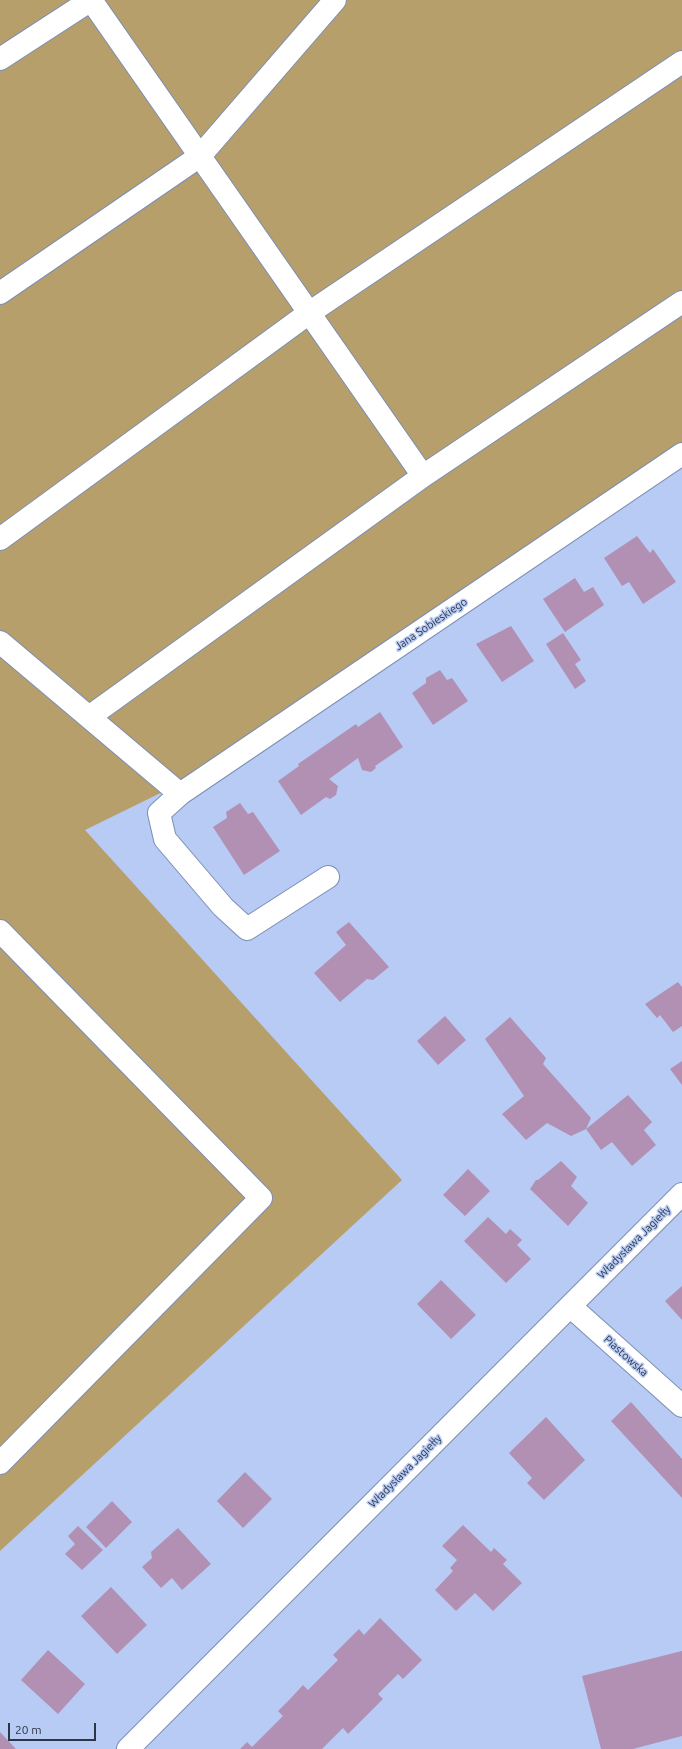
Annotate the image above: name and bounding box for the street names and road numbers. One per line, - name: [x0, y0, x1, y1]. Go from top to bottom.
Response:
- street label: Jana Sobieskiego: [392, 595, 470, 653]
- street label: Władysława Jagiełły: [595, 1203, 673, 1281]
- street label: Piastowska: [601, 1333, 651, 1379]
- street label: Władysława Jagiełły: [366, 1432, 444, 1510]

